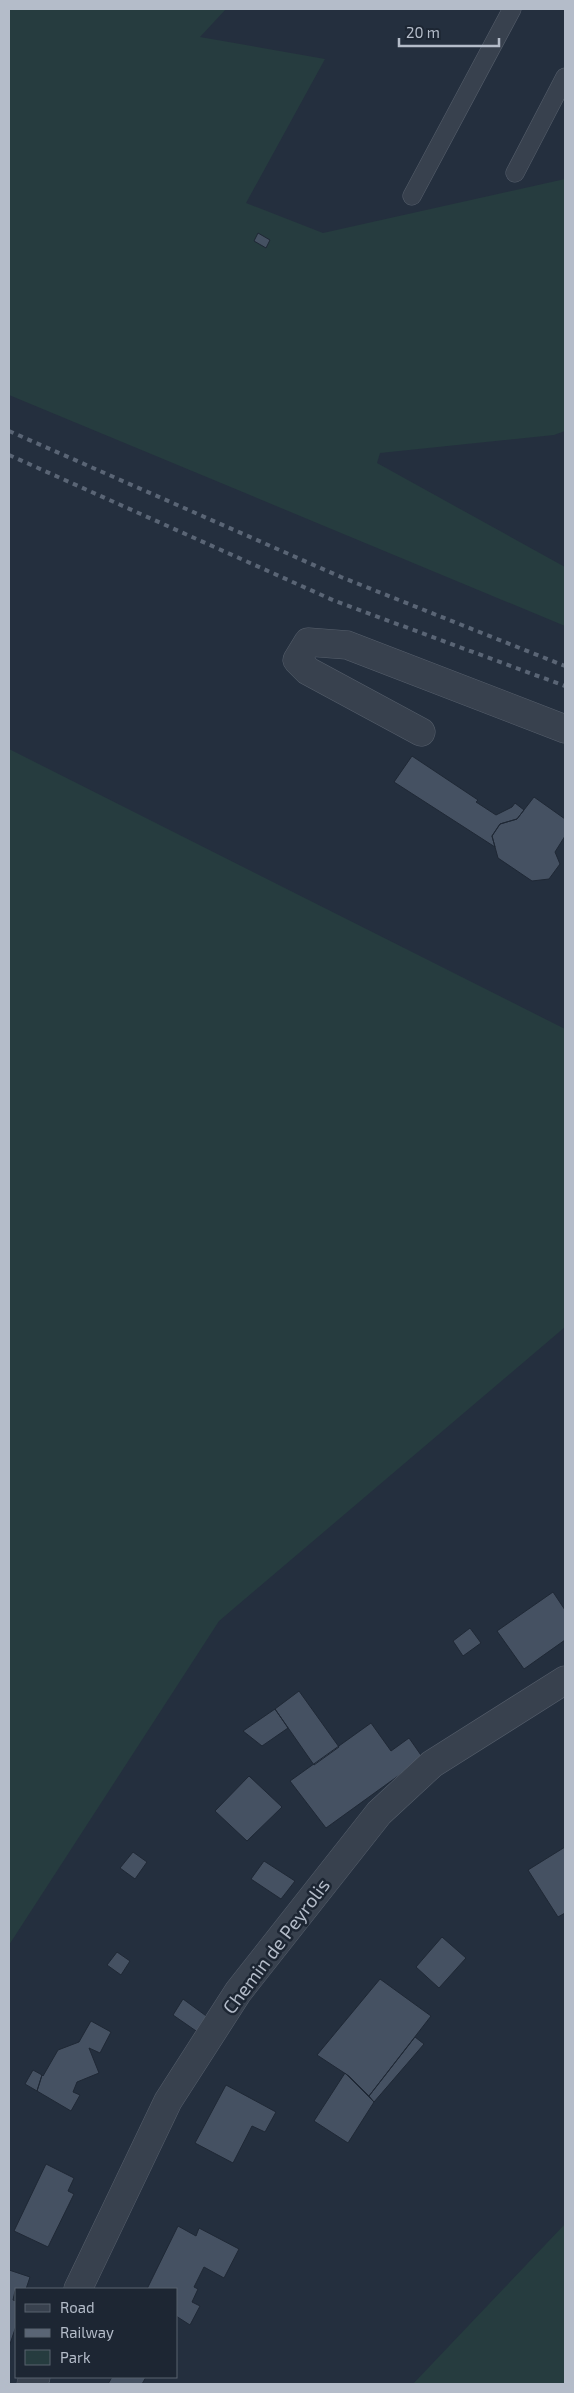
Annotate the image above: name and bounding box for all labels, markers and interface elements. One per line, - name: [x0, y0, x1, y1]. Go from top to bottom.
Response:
- scale bar: [399, 15, 499, 47]
- text: 20 m: [406, 23, 440, 41]
- street label: Chemin de Peyrolis: [217, 1873, 334, 2018]
- legend: [15, 2288, 178, 2378]
- text: Road: [60, 2298, 95, 2316]
- text: Railway: [60, 2323, 114, 2341]
- text: Park: [60, 2348, 91, 2366]

